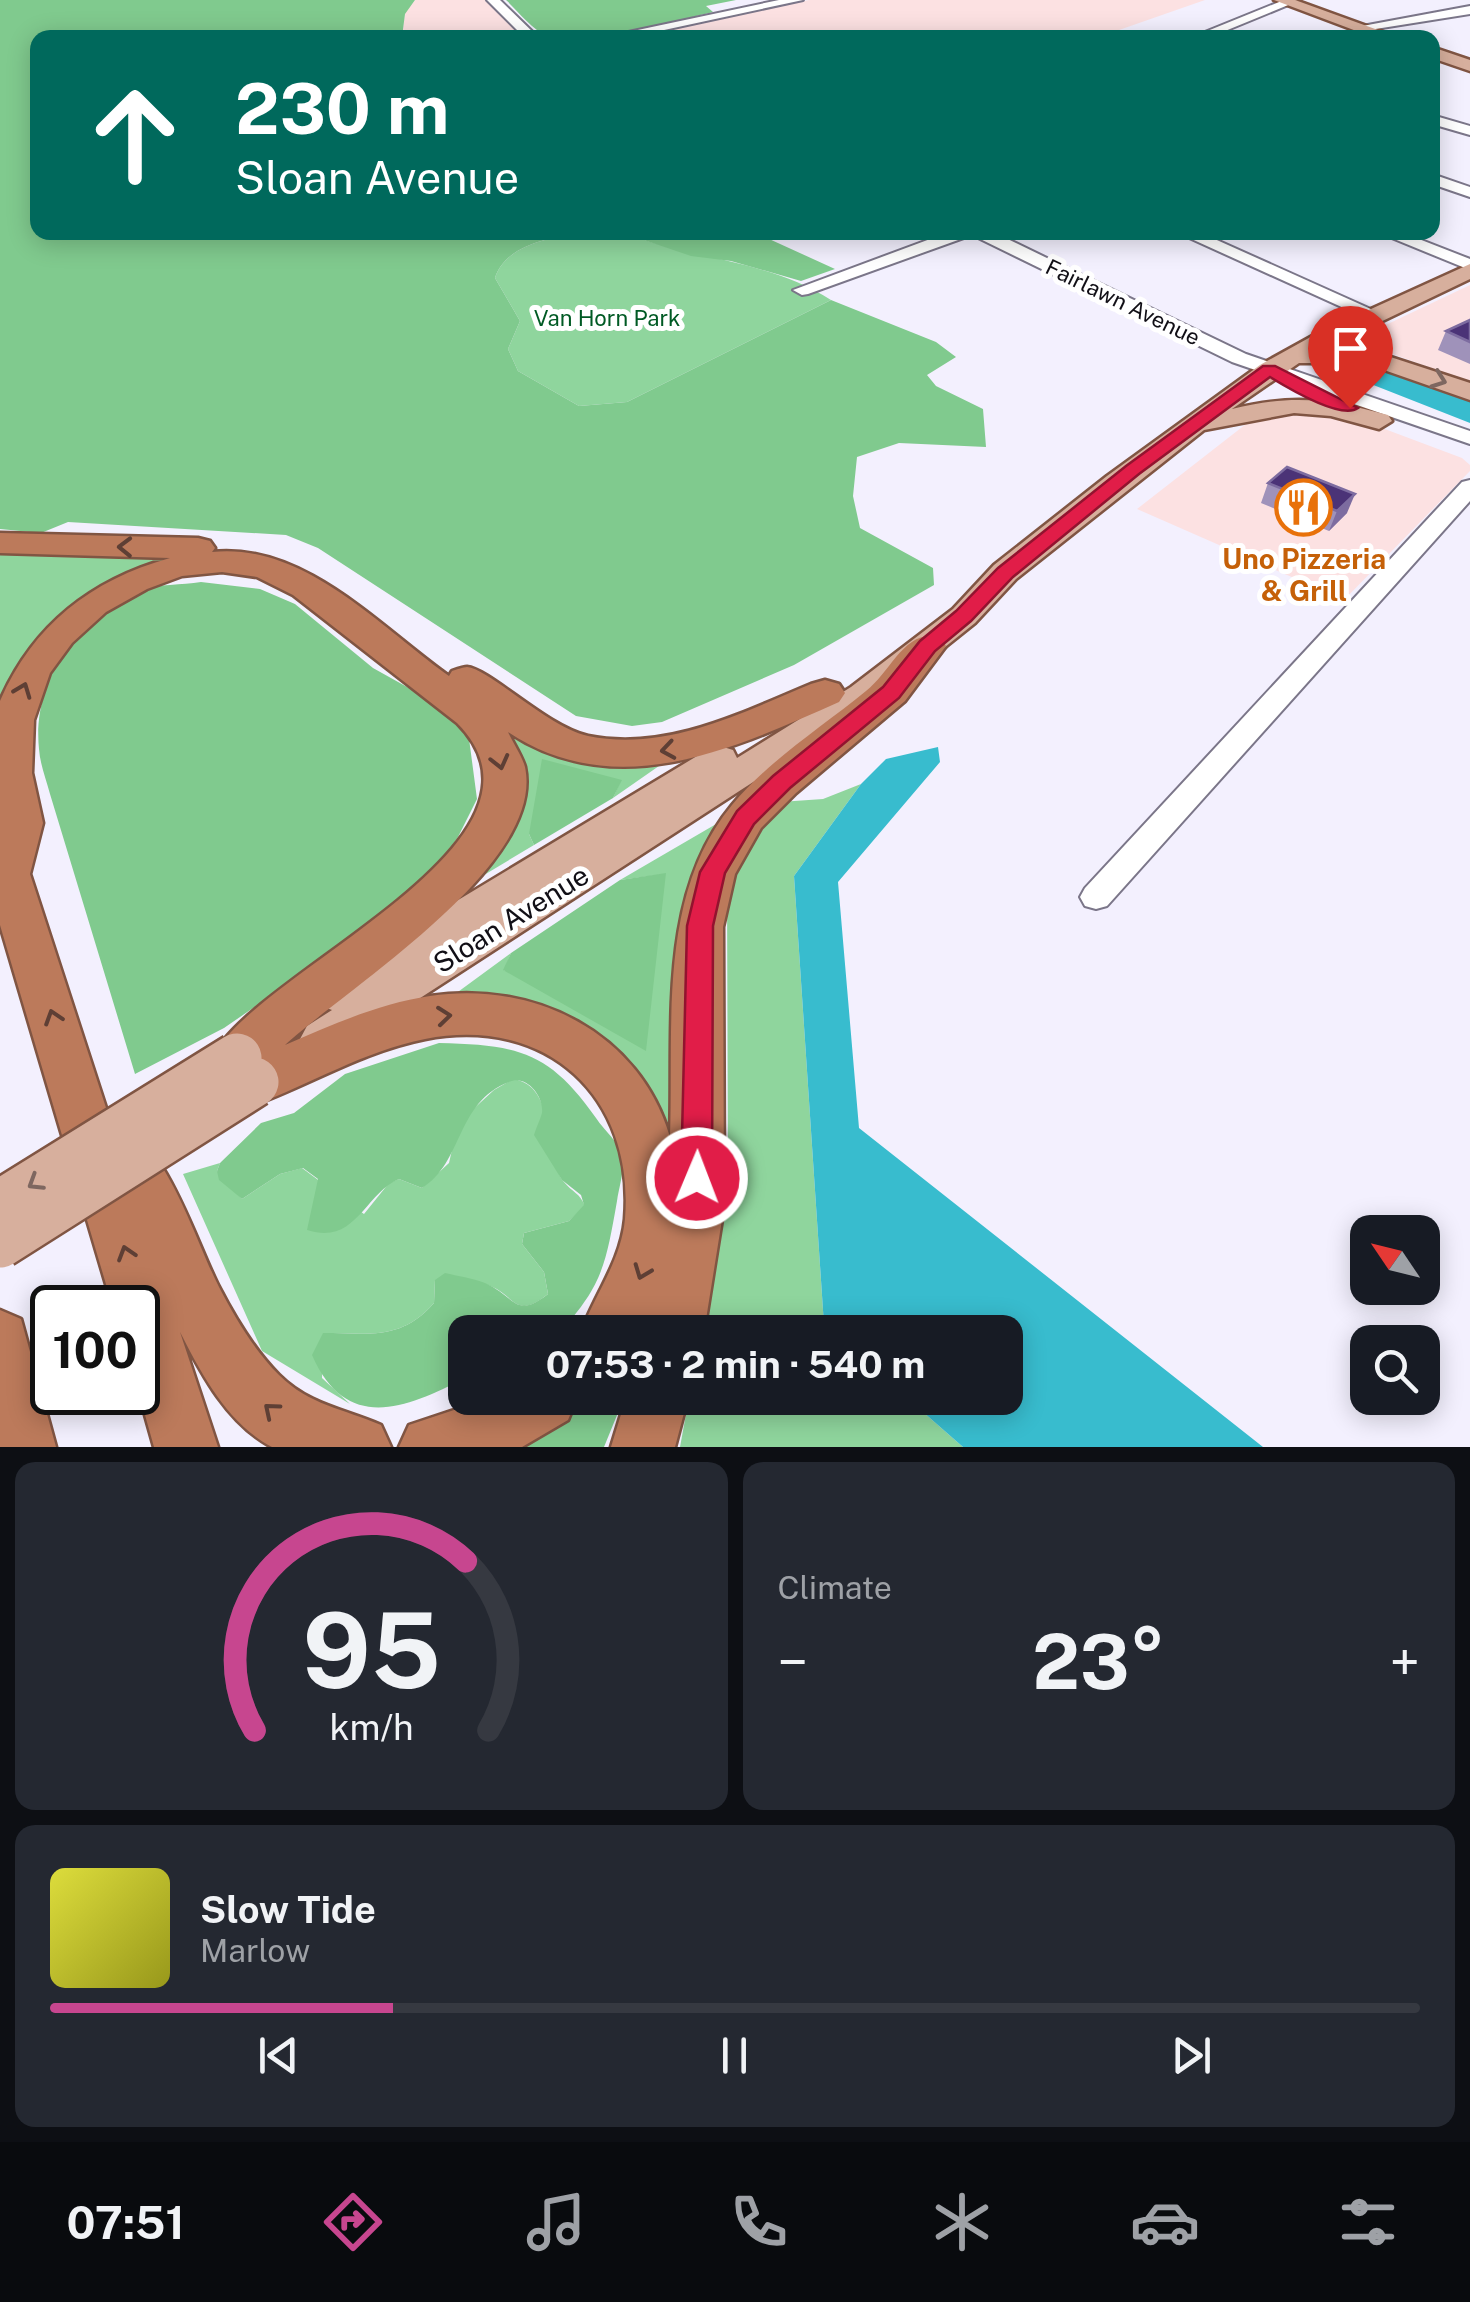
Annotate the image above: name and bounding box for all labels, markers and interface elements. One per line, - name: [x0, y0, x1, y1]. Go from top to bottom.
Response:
- text: 230 m: [235, 67, 449, 150]
- icon: ahead: [70, 70, 200, 200]
- text: Sloan Avenue: [235, 151, 519, 204]
- street label: Fairlawn Avenue: [1042, 253, 1204, 351]
- park label: Van Horn Park: [534, 305, 680, 331]
- pin: [1308, 306, 1393, 409]
- icon: arrive: [1323, 321, 1378, 376]
- one-way arrow: [1429, 369, 1446, 389]
- restaurant icon: Uno Pizzeria & Grill: [1274, 478, 1334, 538]
- one-way arrow: [116, 536, 132, 557]
- place label: Uno Pizzeria & Grill: [1222, 542, 1386, 607]
- one-way arrow: [11, 682, 31, 700]
- one-way arrow: [660, 739, 676, 760]
- one-way arrow: [489, 752, 510, 770]
- street label: Sloan Avenue: [427, 858, 594, 979]
- one-way arrow: [436, 1005, 452, 1027]
- one-way arrow: [44, 1009, 64, 1026]
- position arrow: [645, 1126, 749, 1230]
- one-way arrow: [28, 1171, 46, 1190]
- north arrow: [1350, 1215, 1440, 1305]
- map controls: [1350, 1215, 1440, 1415]
- one-way arrow: [118, 1246, 138, 1263]
- one-way arrow: [633, 1262, 653, 1280]
- speed limit sign: 100: [30, 1285, 160, 1415]
- button: search: [1350, 1325, 1440, 1415]
- text: 07:53 · 2 min · 540 m: [546, 1342, 925, 1387]
- one-way arrow: [265, 1404, 283, 1422]
- text: Climate: [778, 1569, 892, 1606]
- text: 95: [302, 1589, 441, 1711]
- text: 23°: [1032, 1618, 1165, 1706]
- text: −: [778, 1630, 808, 1694]
- text: +: [1390, 1630, 1420, 1694]
- text: km/h: [329, 1706, 413, 1748]
- text: Slow Tide: [200, 1887, 376, 1932]
- text: Marlow: [200, 1932, 310, 1969]
- icon: previous: [251, 2028, 306, 2083]
- icon: pause: [707, 2028, 762, 2083]
- icon: next: [1164, 2028, 1219, 2083]
- icon: directions: [318, 2187, 388, 2257]
- icon: music: [521, 2187, 591, 2257]
- icon: phone: [724, 2187, 794, 2257]
- icon: climate: [927, 2187, 997, 2257]
- icon: car: [1130, 2187, 1200, 2257]
- icon: filters: [1333, 2187, 1403, 2257]
- text: 07:51: [67, 2196, 185, 2249]

